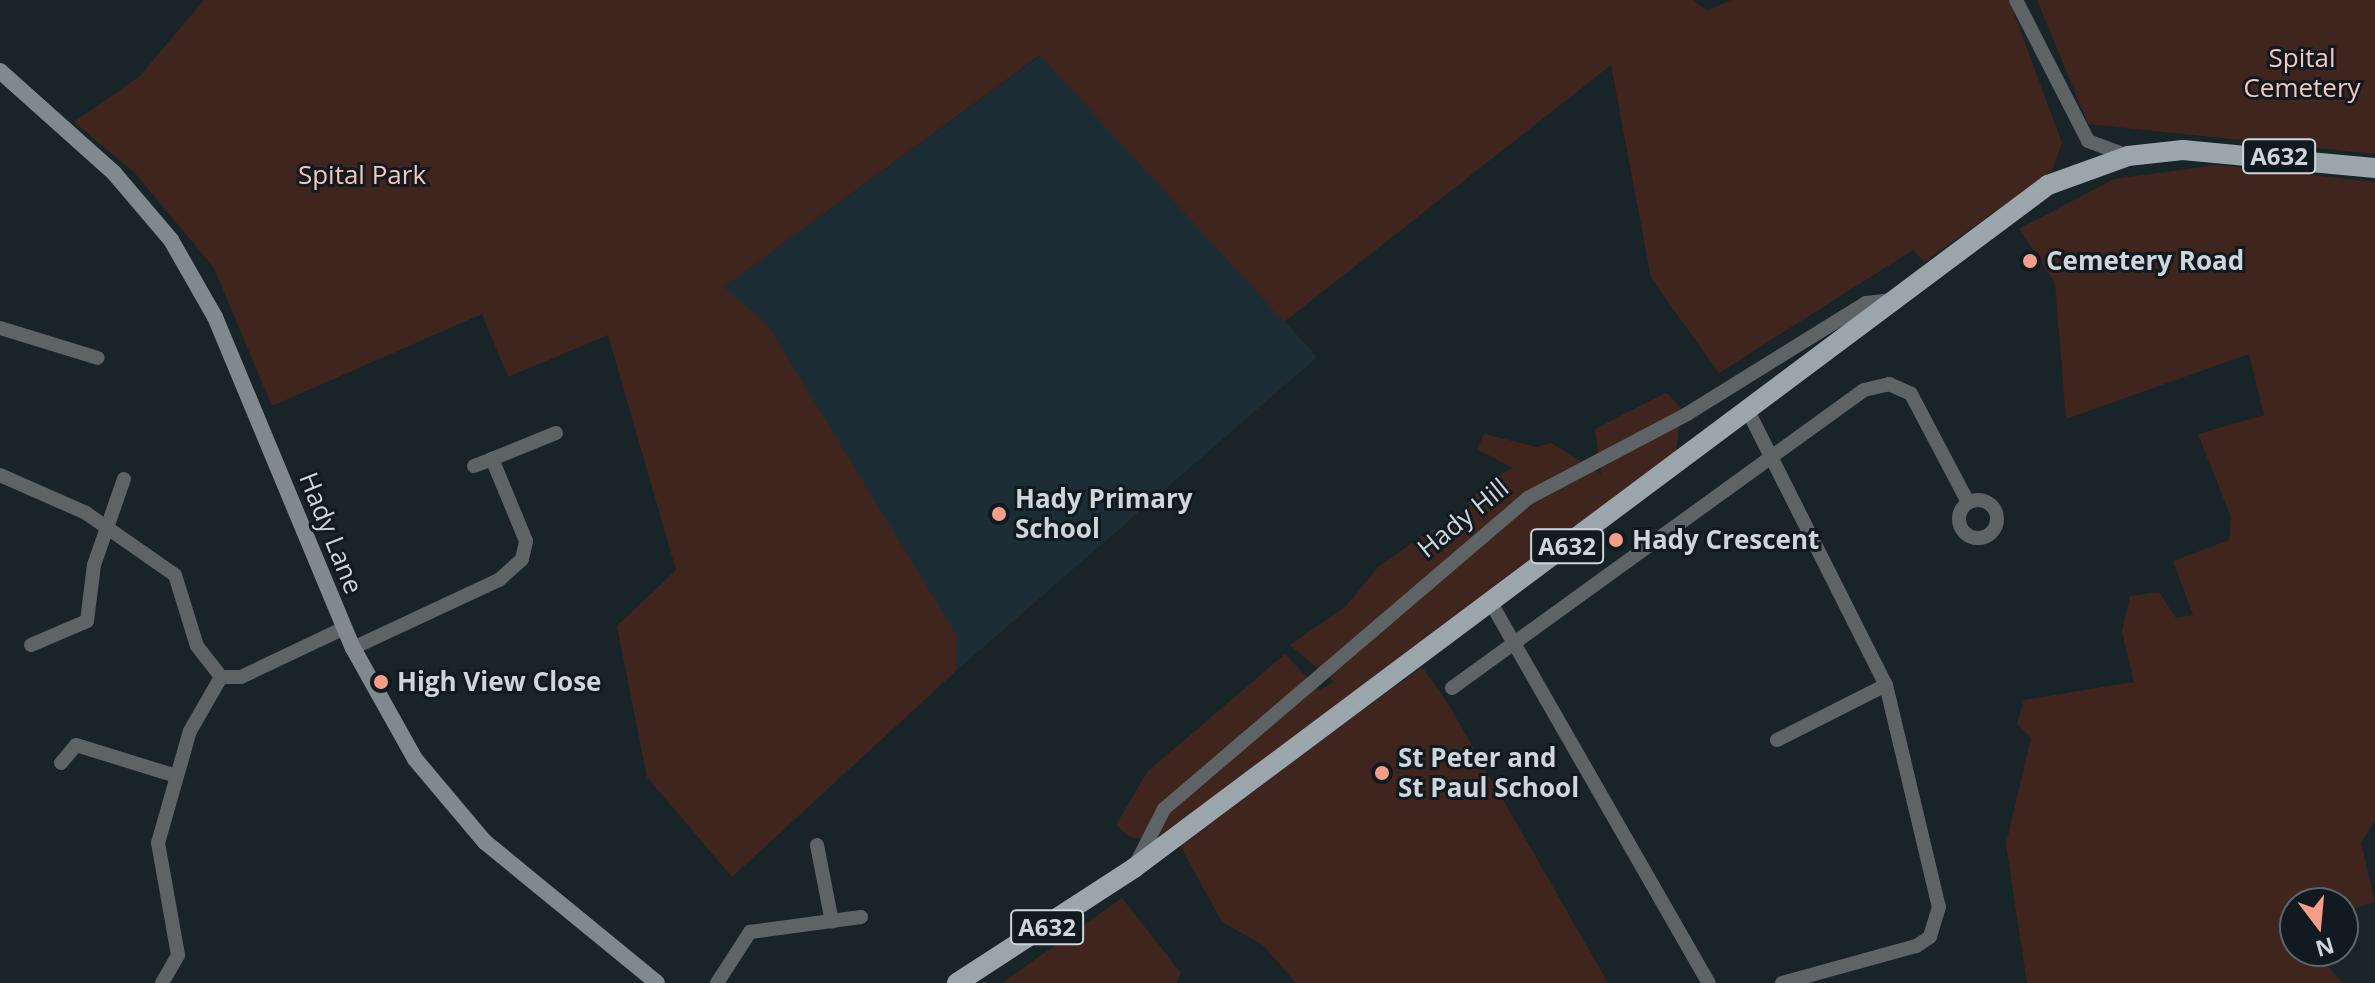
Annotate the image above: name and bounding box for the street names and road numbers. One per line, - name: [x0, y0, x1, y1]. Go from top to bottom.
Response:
- road number: A632: [2241, 136, 2317, 176]
- street label: Hady Lane: [293, 468, 369, 598]
- street label: Hady Hill: [1411, 472, 1515, 564]
- road number: A632: [1529, 526, 1605, 566]
- road number: A632: [1009, 907, 1085, 947]

